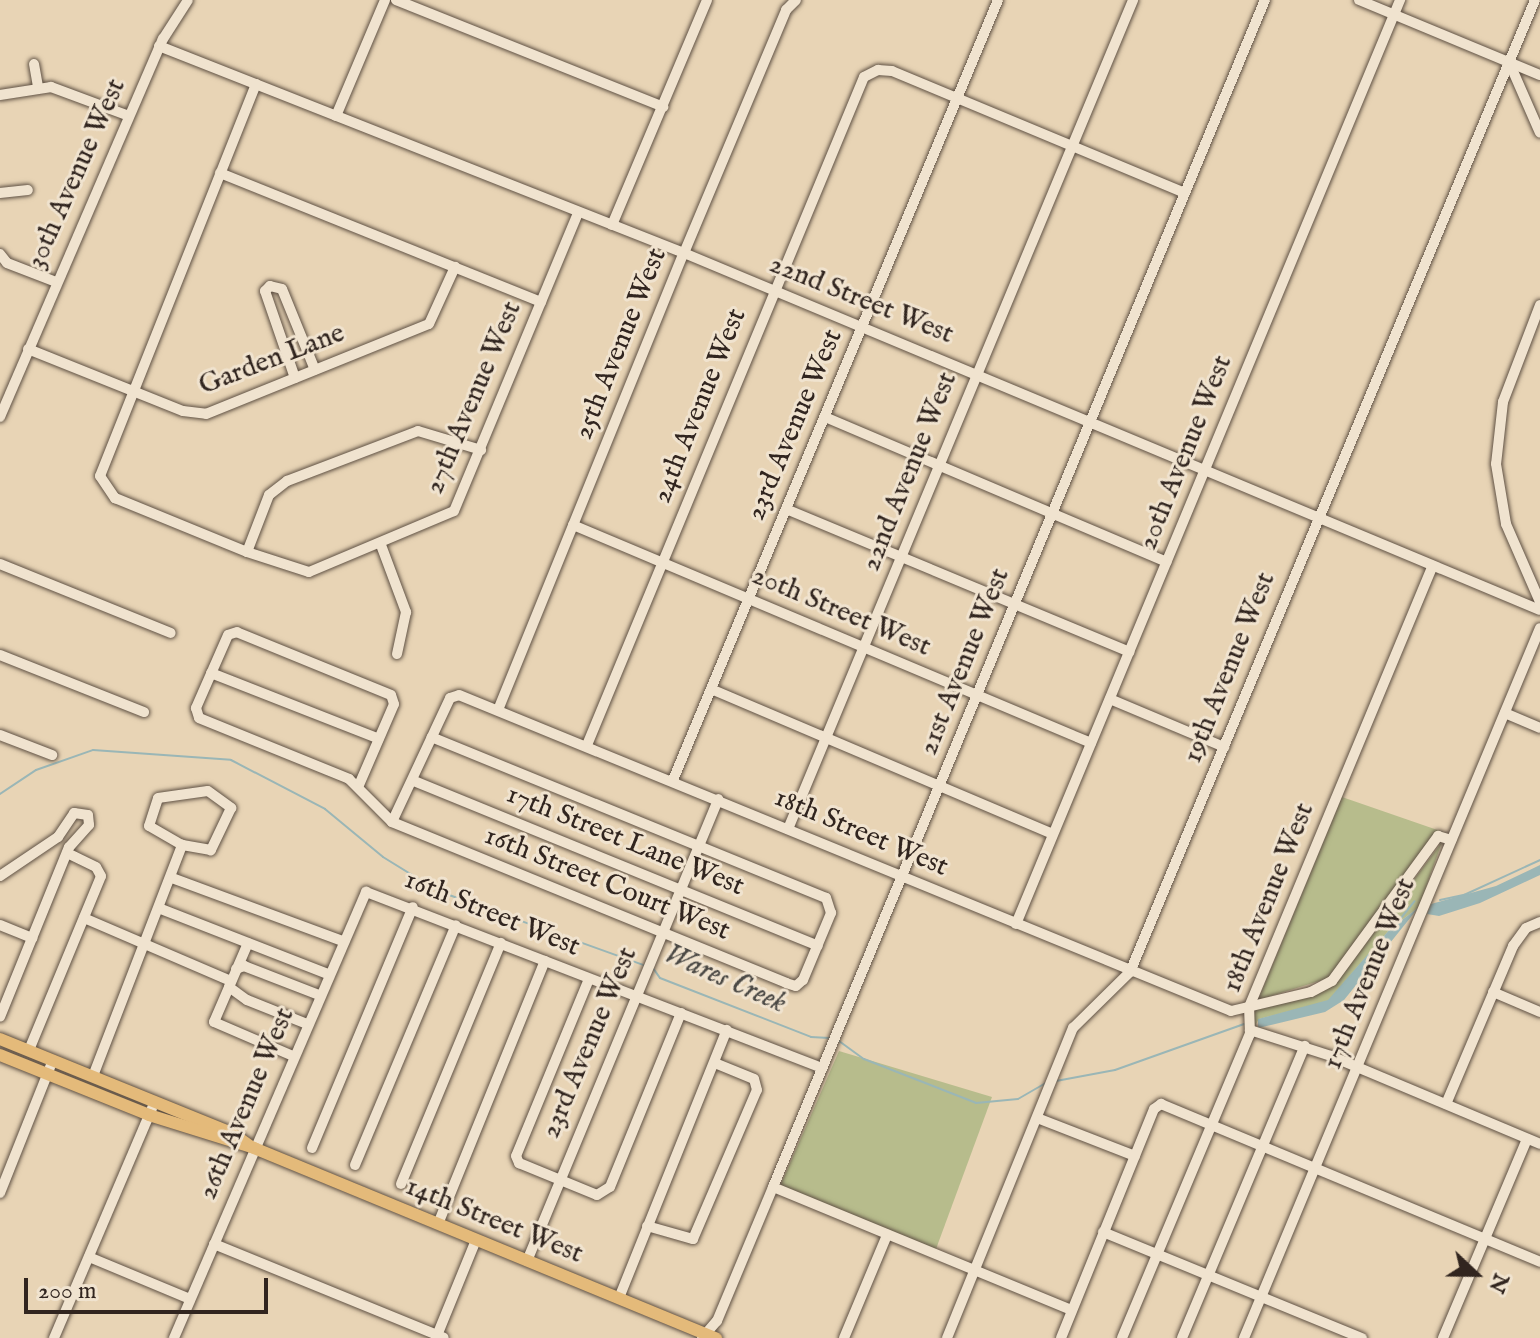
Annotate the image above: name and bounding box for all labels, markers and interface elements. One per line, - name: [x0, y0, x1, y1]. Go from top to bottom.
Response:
- street label: 30th Avenue West: [20, 74, 134, 274]
- street label: 25th Avenue West: [567, 244, 675, 444]
- street label: 22nd Street West: [764, 248, 958, 352]
- street label: 27th Avenue West: [418, 297, 530, 499]
- street label: 24th Avenue West: [646, 304, 754, 508]
- street label: Garden Lane: [194, 317, 350, 403]
- street label: 23rd Avenue West: [740, 324, 850, 526]
- street label: 20th Avenue West: [1132, 351, 1240, 555]
- street label: 22nd Avenue West: [855, 368, 965, 576]
- street label: 20th Street West: [747, 559, 935, 665]
- street label: 21st Avenue West: [912, 564, 1018, 760]
- street label: 19th Avenue West: [1176, 568, 1284, 768]
- street label: 17th Street Lane West: [501, 778, 749, 904]
- street label: 18th Street West: [769, 781, 953, 885]
- street label: 18th Avenue West: [1216, 798, 1322, 998]
- street label: 16th Street Court West: [479, 819, 735, 949]
- street label: 16th Street West: [399, 864, 585, 964]
- street label: 17th Avenue West: [1316, 873, 1424, 1075]
- water label: Wares Creek: [658, 936, 792, 1022]
- street label: 23rd Avenue West: [535, 942, 645, 1144]
- street label: 26th Avenue West: [192, 1003, 302, 1205]
- street label: 14th Street West: [401, 1170, 587, 1272]
- north arrow: [1436, 1234, 1516, 1314]
- scale bar: [28, 1262, 272, 1312]
- text: N: [1482, 1269, 1515, 1297]
- text: 200 m: [38, 1276, 97, 1307]

